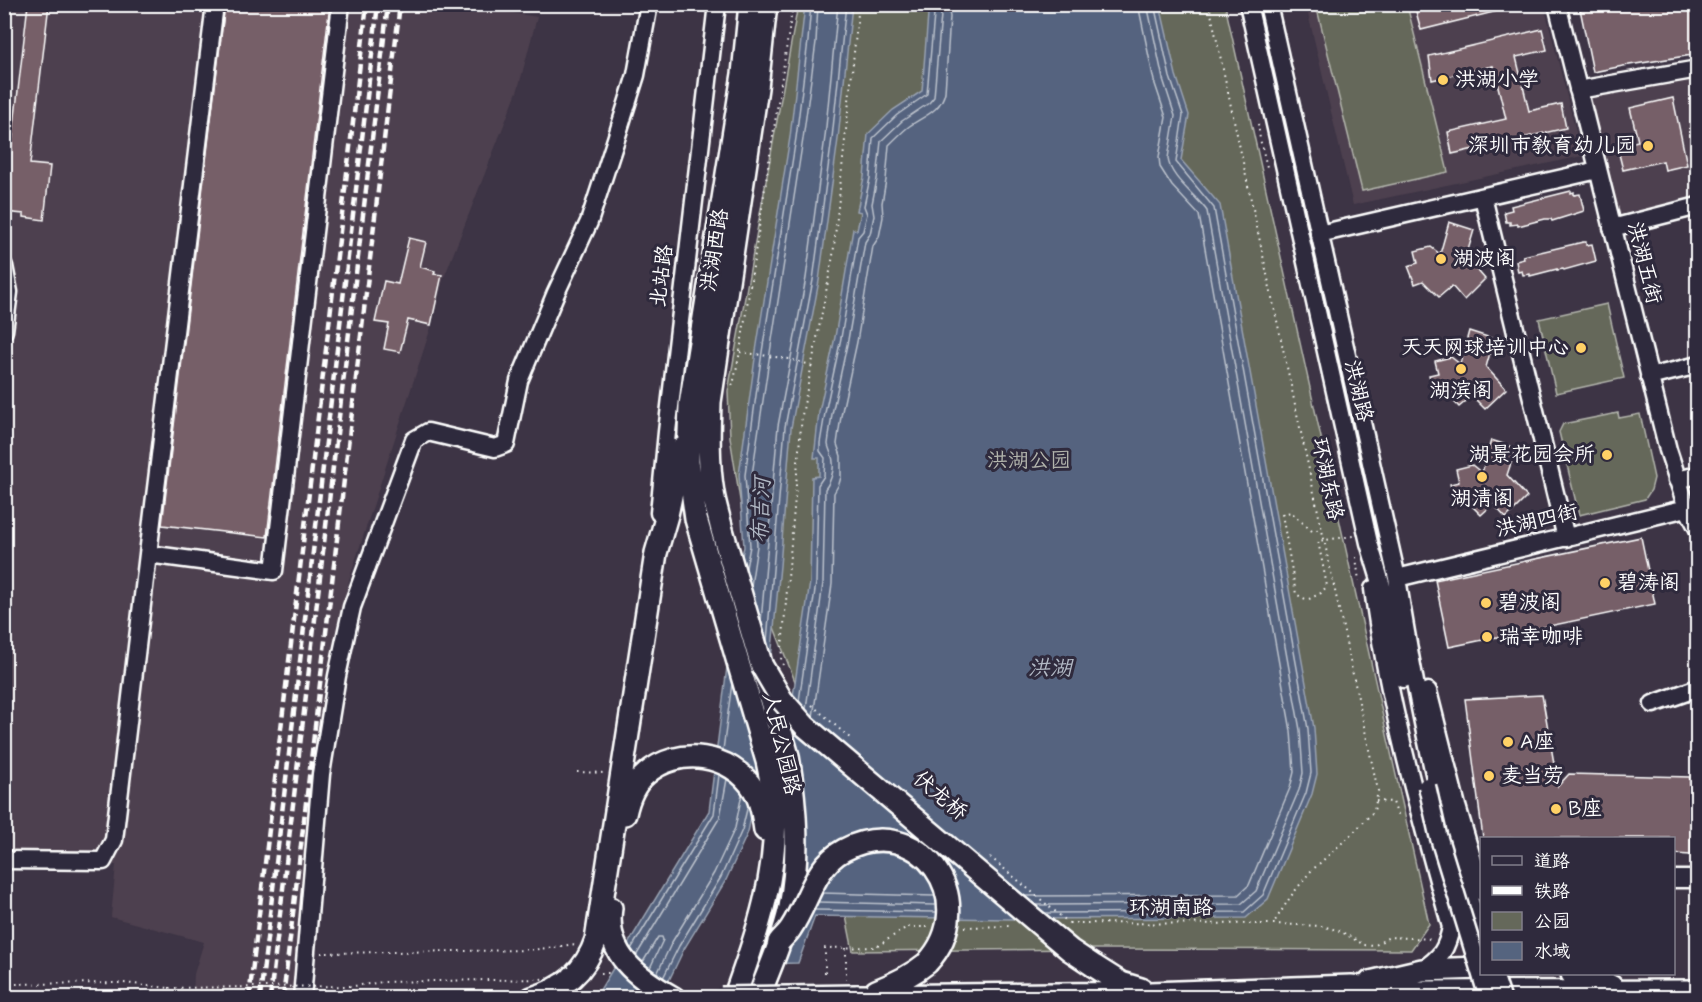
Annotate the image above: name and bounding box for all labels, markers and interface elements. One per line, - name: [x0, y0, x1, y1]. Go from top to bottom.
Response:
- place label: 洪湖小学: [1455, 66, 1539, 94]
- marker: 洪湖小学: [1436, 73, 1450, 87]
- place label: 深圳市教育幼儿园: [1468, 132, 1636, 160]
- marker: 深圳市教育幼儿园: [1641, 139, 1655, 153]
- street label: 洪湖西路: [695, 206, 735, 294]
- street label: 洪湖五街: [1620, 219, 1668, 307]
- street label: 北站路: [644, 243, 680, 309]
- place label: 湖波阁: [1453, 245, 1516, 273]
- marker: 湖波阁: [1434, 252, 1448, 266]
- place label: 天天网球培训中心: [1401, 334, 1569, 362]
- marker: 天天网球培训中心: [1574, 341, 1588, 355]
- street label: 洪湖路: [1337, 357, 1379, 425]
- marker: 湖滨阁: [1454, 362, 1468, 376]
- place label: 湖滨阁: [1430, 377, 1493, 405]
- street label: 环湖东路: [1305, 435, 1349, 523]
- place label: 湖景花园会所: [1469, 441, 1595, 469]
- park label: 洪湖公园: [987, 447, 1071, 475]
- marker: 湖景花园会所: [1600, 448, 1614, 462]
- marker: 湖清阁: [1475, 470, 1489, 484]
- water label: 布吉河: [747, 474, 777, 543]
- place label: 湖清阁: [1451, 485, 1514, 513]
- street label: 洪湖四街: [1493, 498, 1581, 544]
- place label: 碧涛阁: [1617, 569, 1680, 597]
- marker: 碧涛阁: [1598, 576, 1612, 590]
- place label: 碧波阁: [1498, 589, 1561, 617]
- marker: 碧波阁: [1479, 596, 1493, 610]
- place label: 瑞幸咖啡: [1499, 623, 1583, 651]
- marker: 瑞幸咖啡: [1480, 630, 1494, 644]
- water label: 洪湖: [1028, 655, 1074, 683]
- street label: 人民公园路: [756, 690, 806, 798]
- place label: A座: [1520, 728, 1555, 756]
- marker: A座: [1501, 735, 1515, 749]
- place label: 麦当劳: [1501, 762, 1564, 790]
- street label: 伏龙桥: [907, 765, 973, 827]
- marker: 麦当劳: [1482, 769, 1496, 783]
- place label: B座: [1568, 795, 1602, 823]
- marker: B座: [1549, 802, 1563, 816]
- legend: [1480, 837, 1675, 975]
- text: 道路: [1534, 850, 1570, 874]
- text: 铁路: [1534, 880, 1570, 904]
- street label: 环湖南路: [1129, 894, 1213, 922]
- text: 公园: [1534, 910, 1570, 934]
- text: 水域: [1534, 940, 1570, 964]

